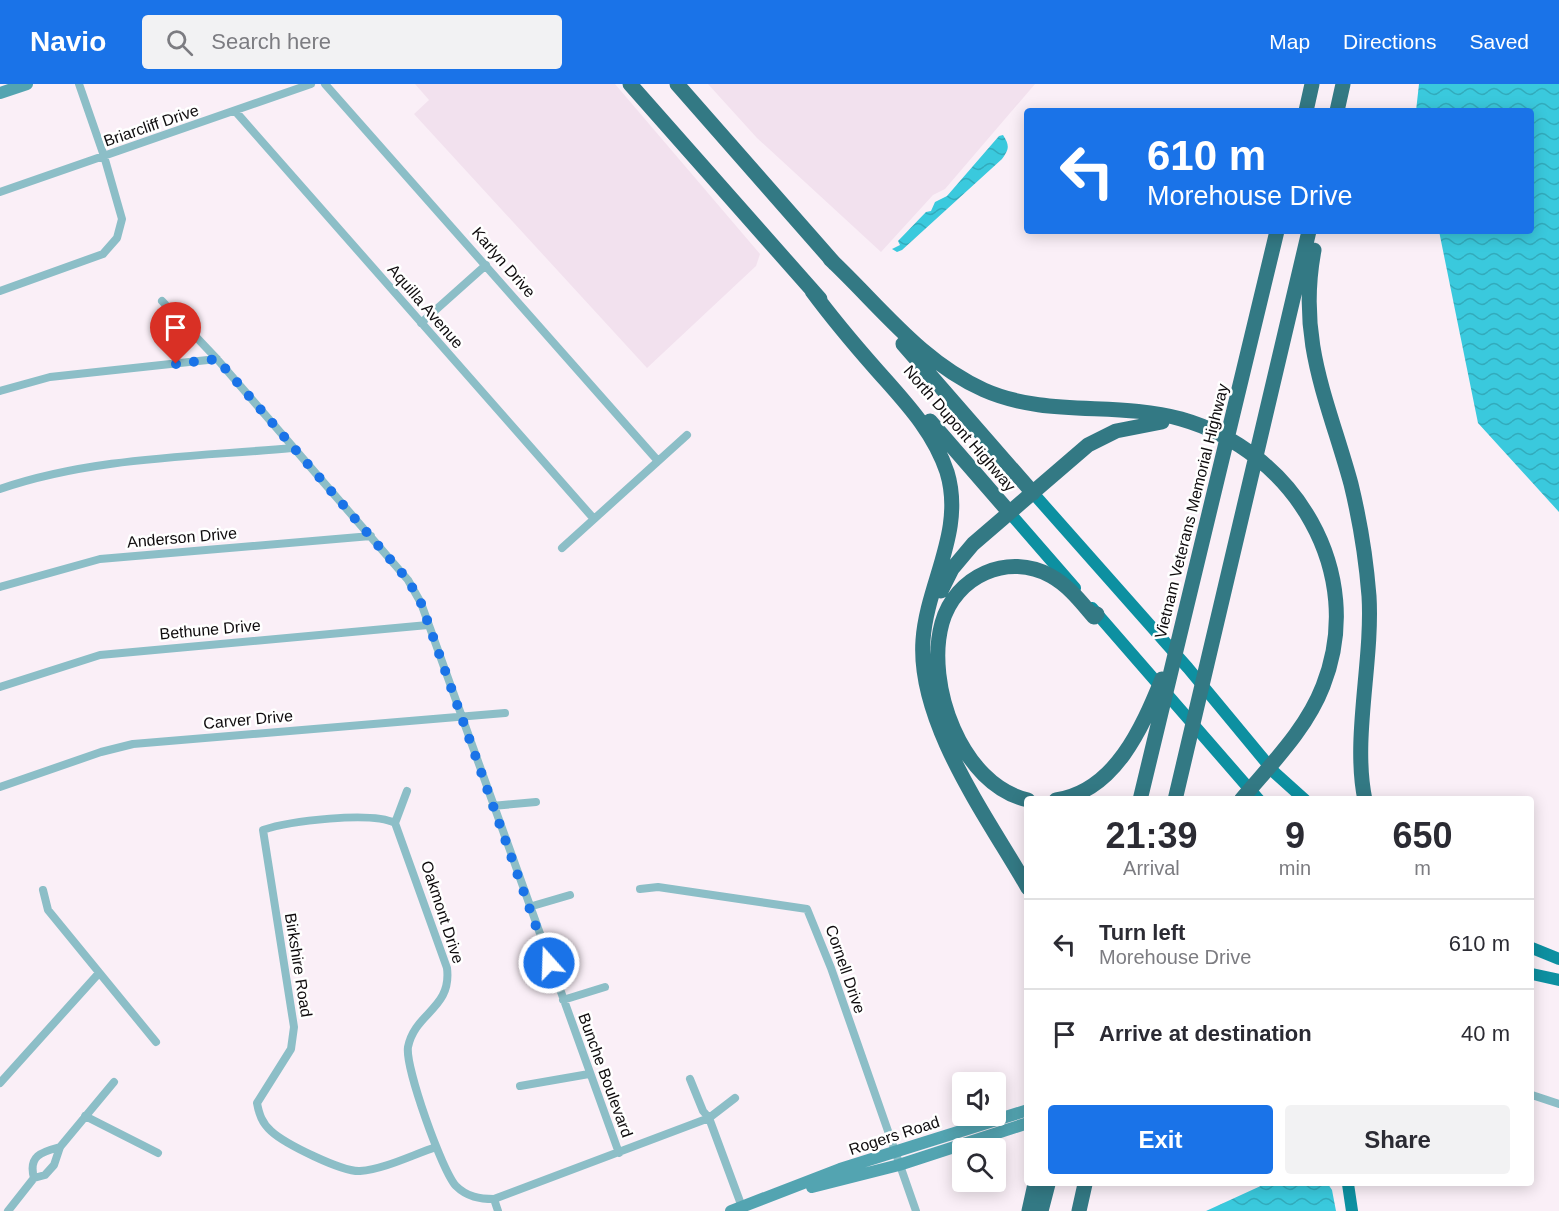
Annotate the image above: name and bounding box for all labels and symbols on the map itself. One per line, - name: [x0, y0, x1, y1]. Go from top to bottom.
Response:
- street label: Briarcliff Drive: [101, 101, 201, 150]
- street label: Karlyn Drive: [469, 224, 539, 301]
- street label: Aquilla Avenue: [385, 261, 467, 352]
- pin: [150, 302, 201, 364]
- street label: North Dupont Highway: [900, 362, 1019, 495]
- street label: Vietnam Veterans Memorial Highway: [1152, 382, 1231, 640]
- street label: Anderson Drive: [126, 524, 238, 551]
- street label: Bethune Drive: [159, 617, 261, 642]
- street label: Carver Drive: [203, 707, 294, 732]
- street label: Oakmont Drive: [418, 859, 467, 966]
- street label: Birkshire Road: [282, 912, 315, 1018]
- street label: Cornell Drive: [822, 923, 869, 1016]
- position arrow: [517, 931, 581, 995]
- street label: Bunche Boulevard: [575, 1011, 636, 1140]
- street label: Rogers Road: [847, 1113, 942, 1158]

